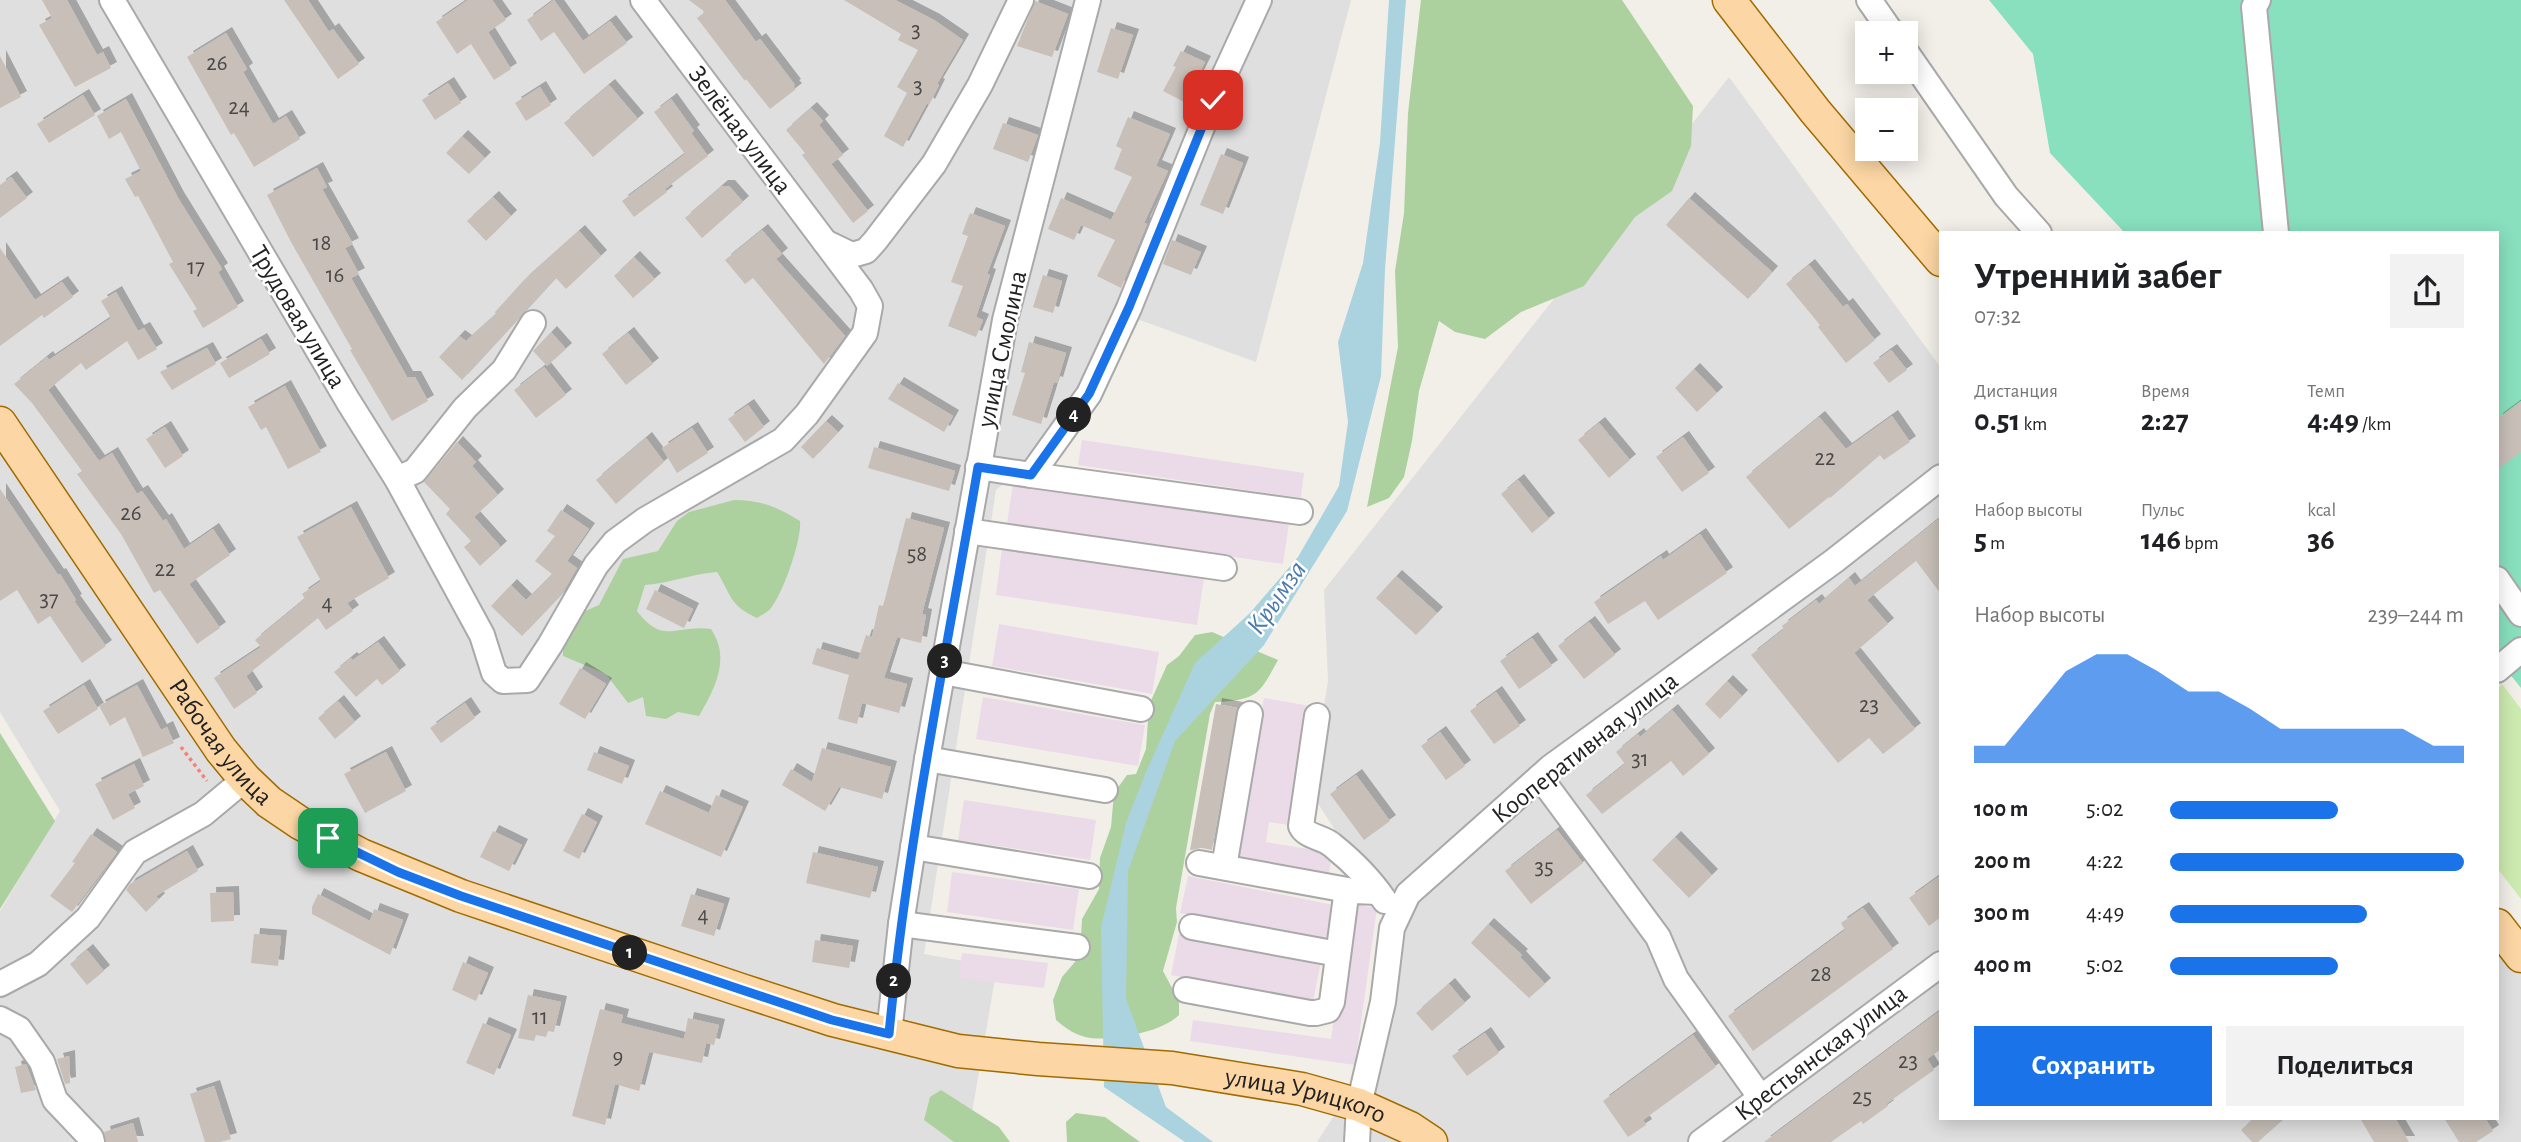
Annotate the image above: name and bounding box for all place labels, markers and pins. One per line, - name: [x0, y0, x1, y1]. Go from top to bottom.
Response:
- pin: [1183, 70, 1243, 130]
- pin: 4: [1056, 398, 1092, 432]
- pin: 3: [928, 644, 962, 678]
- pin: [298, 808, 358, 868]
- pin: 1: [612, 936, 648, 970]
- pin: 2: [876, 964, 912, 998]

